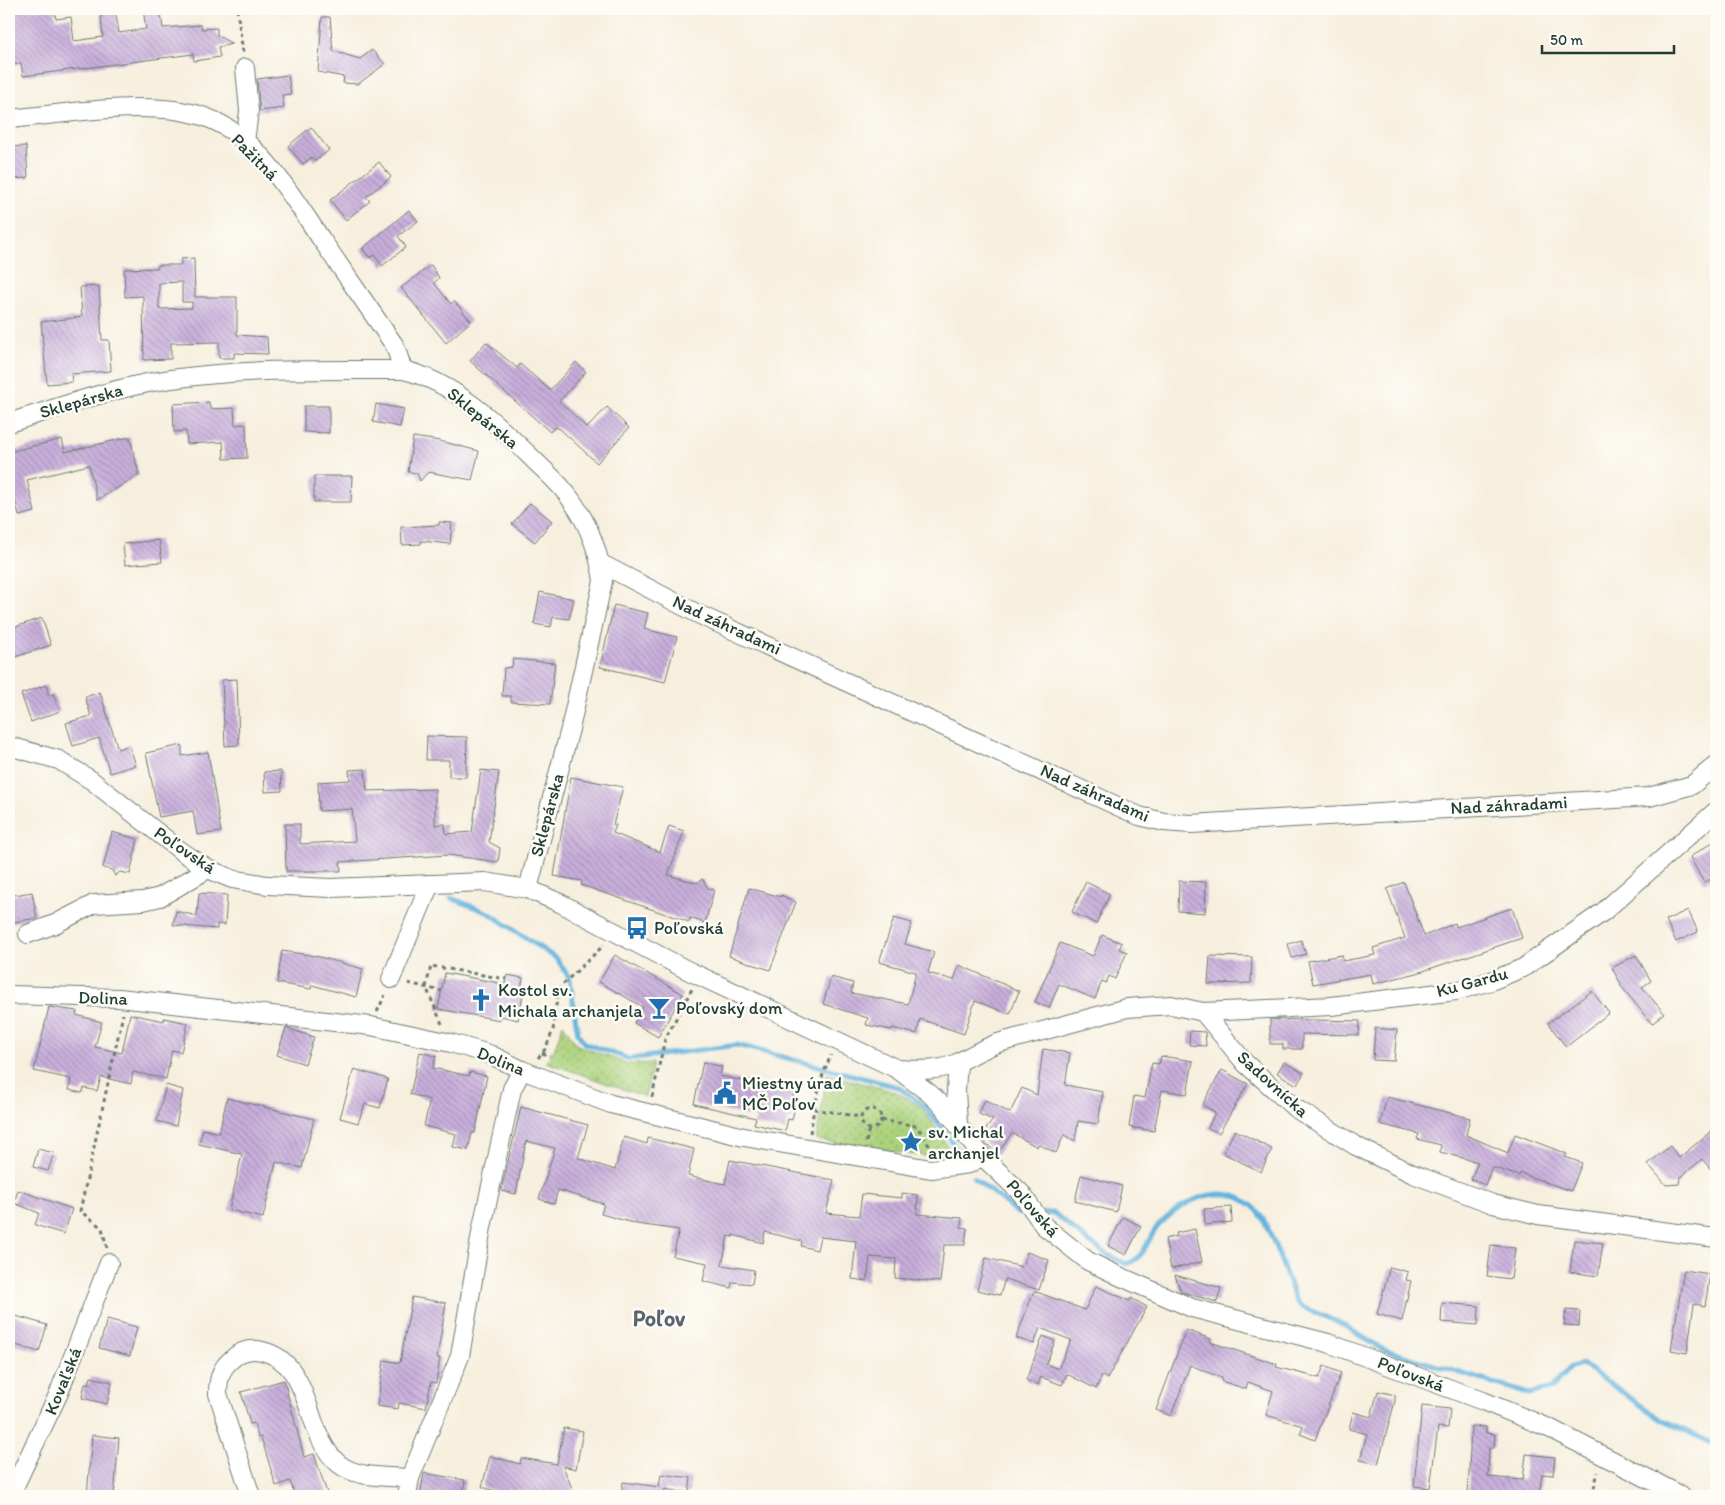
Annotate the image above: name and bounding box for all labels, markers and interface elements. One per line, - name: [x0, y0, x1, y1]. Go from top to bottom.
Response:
- scale bar: [1542, 22, 1675, 54]
- text: 50 m: [1550, 31, 1583, 49]
- street label: Pažitná: [227, 129, 284, 186]
- street label: Sklepárska: [37, 379, 125, 423]
- street label: Sklepárska: [443, 383, 523, 453]
- street label: Nad záhradami: [669, 590, 785, 660]
- street label: Nad záhradami: [1037, 759, 1153, 827]
- street label: Sklepárska: [525, 771, 569, 859]
- street label: Nad záhradami: [1450, 791, 1568, 819]
- street label: Poľovská: [150, 821, 221, 879]
- bus stop icon: Poľovská: [624, 915, 650, 941]
- place label: Poľovská: [654, 917, 724, 939]
- street label: Ku Gardu: [1434, 962, 1510, 1002]
- place label: Kostol sv. Michala archanjela: [498, 979, 643, 1022]
- street label: Dolina: [78, 986, 129, 1010]
- church icon: Kostol sv. Michala archanjela: [468, 987, 494, 1013]
- bar icon: Poľovský dom: [646, 995, 672, 1021]
- place label: Poľovský dom: [676, 997, 783, 1019]
- street label: Dolina: [474, 1041, 529, 1081]
- street label: Sadovnícka: [1233, 1046, 1314, 1122]
- place label: Miestny úrad MČ Poľov: [742, 1072, 843, 1115]
- public building icon: Miestny úrad MČ Poľov: [712, 1080, 738, 1106]
- place label: sv. Michal archanjel: [928, 1121, 1004, 1164]
- place icon: sv. Michal archanjel: [898, 1129, 924, 1155]
- street label: Poľovská: [1002, 1174, 1065, 1242]
- district label: Poľov: [633, 1305, 686, 1332]
- street label: Kovaľská: [39, 1343, 87, 1418]
- street label: Poľovská: [1375, 1351, 1448, 1397]

